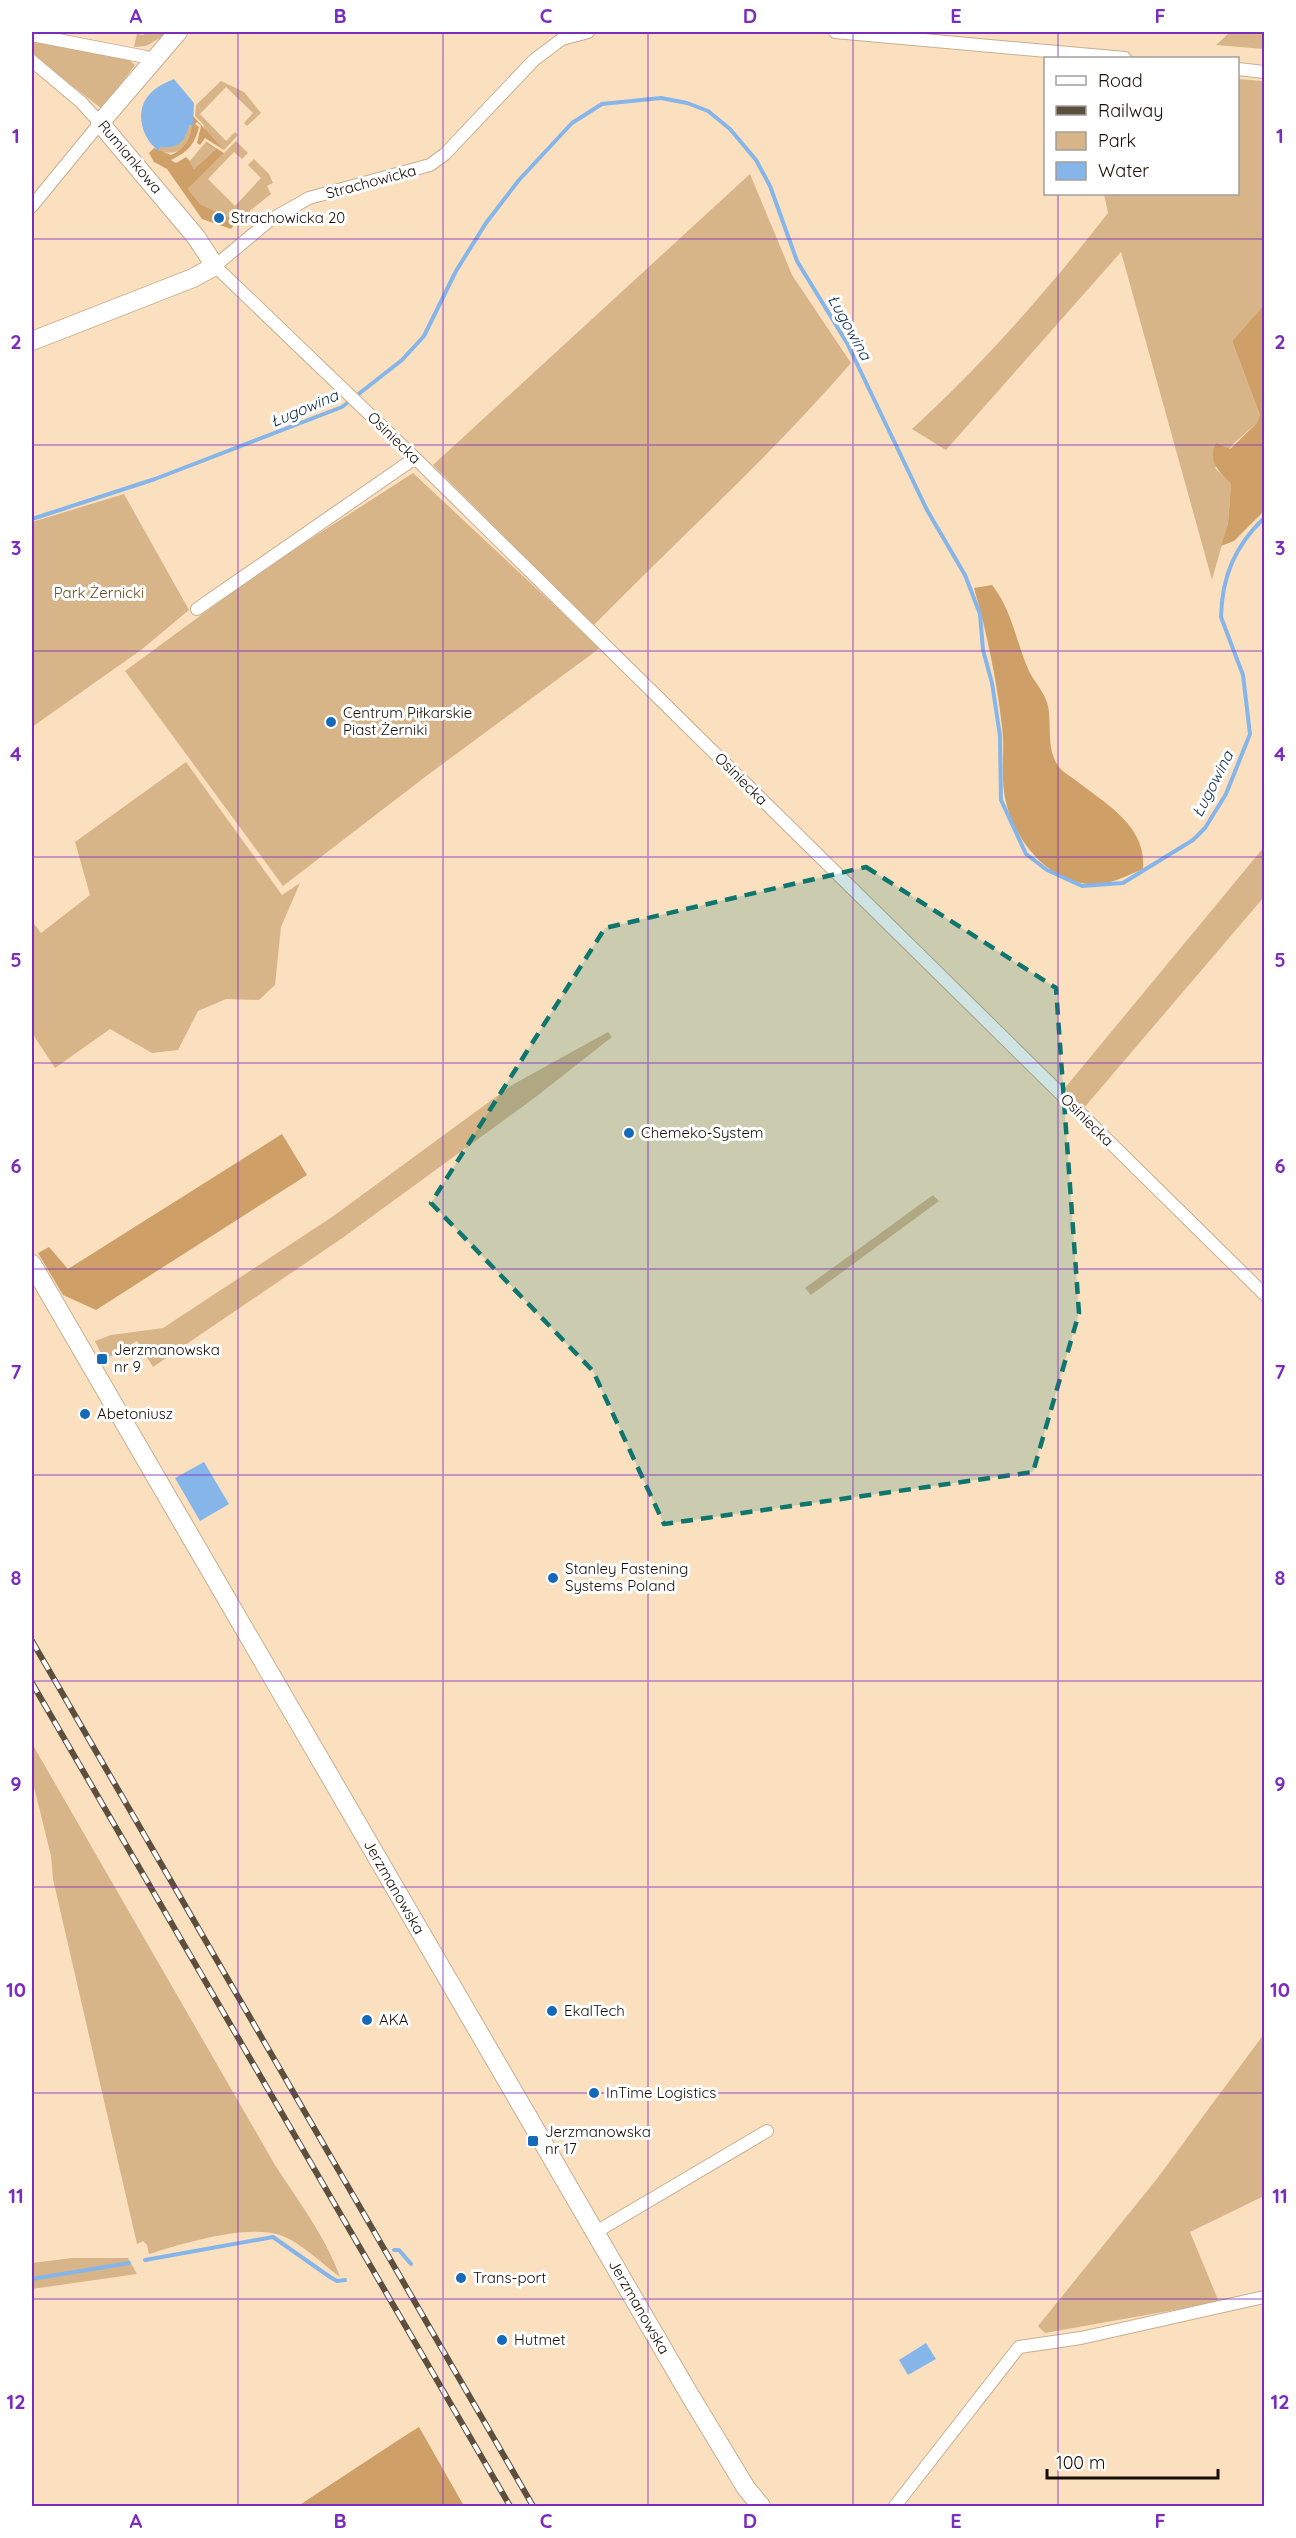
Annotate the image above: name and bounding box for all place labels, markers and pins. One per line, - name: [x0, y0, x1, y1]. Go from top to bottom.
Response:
- place label: Strachowicka 20: [231, 208, 345, 227]
- marker: Strachowicka 20: [212, 211, 226, 225]
- place label: Centrum Piłkarskie Piast Żerniki: [343, 703, 472, 739]
- marker: Centrum Piłkarskie Piast Żerniki: [324, 715, 338, 729]
- place label: Chemeko-System: [641, 1123, 764, 1142]
- marker: Chemeko-System: [622, 1126, 636, 1140]
- place label: Jerzmanowska nr 9: [114, 1340, 220, 1376]
- marker: Jerzmanowska nr 9: [95, 1352, 109, 1366]
- place label: Abetoniusz: [97, 1404, 173, 1423]
- marker: Abetoniusz: [78, 1407, 92, 1421]
- place label: Stanley Fastening Systems Poland: [565, 1559, 688, 1595]
- marker: Stanley Fastening Systems Poland: [546, 1571, 560, 1585]
- place label: EkalTech: [564, 2001, 625, 2020]
- marker: EkalTech: [545, 2004, 559, 2018]
- place label: AKA: [379, 2010, 409, 2029]
- marker: AKA: [360, 2013, 374, 2027]
- place label: InTime Logistics: [606, 2083, 716, 2102]
- marker: InTime Logistics: [587, 2086, 601, 2100]
- place label: Jerzmanowska nr 17: [545, 2122, 651, 2158]
- marker: Jerzmanowska nr 17: [526, 2134, 540, 2148]
- place label: Trans-port: [473, 2268, 546, 2287]
- marker: Trans-port: [454, 2271, 468, 2285]
- place label: Hutmet: [514, 2330, 566, 2349]
- marker: Hutmet: [495, 2333, 509, 2347]

